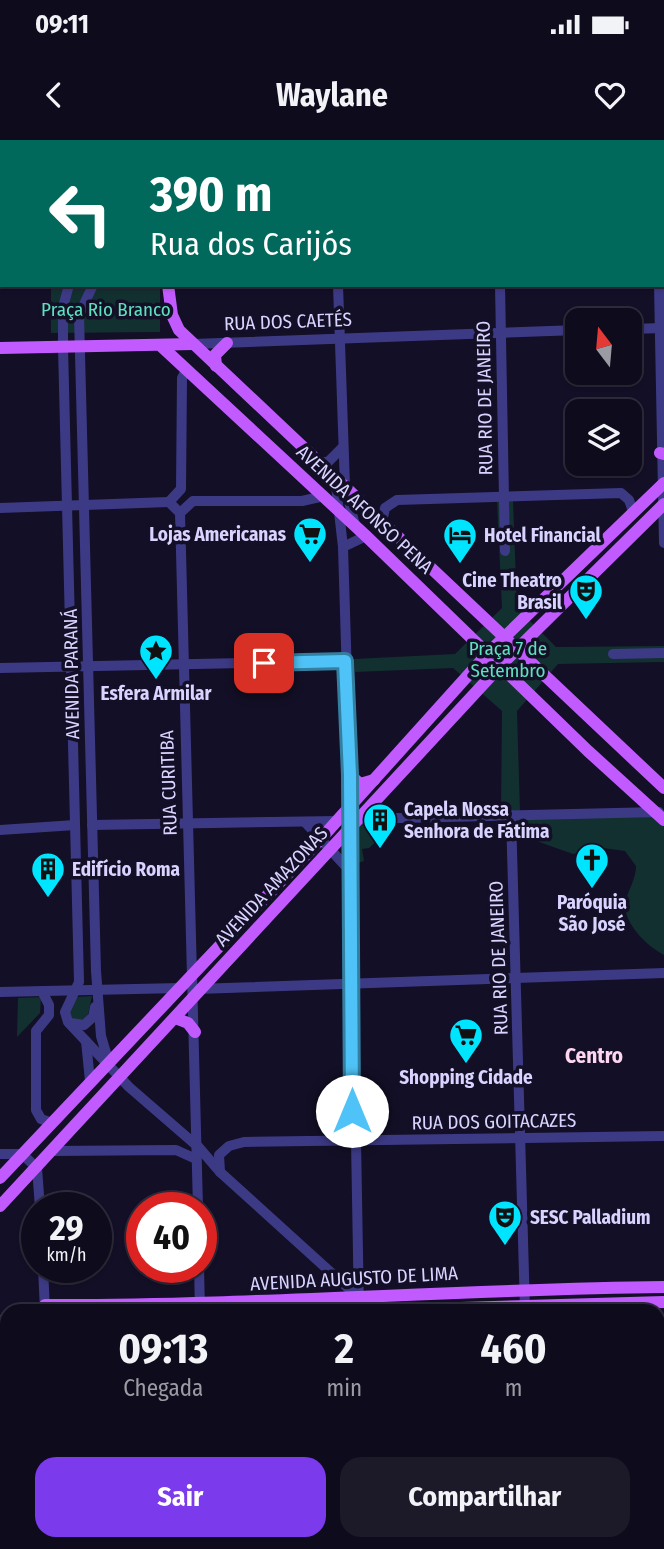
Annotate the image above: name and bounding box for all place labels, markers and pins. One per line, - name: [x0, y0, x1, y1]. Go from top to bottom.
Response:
- supermarket icon: Lojas Americanas: [291, 515, 329, 564]
- hotel icon: Hotel Financial: [441, 516, 479, 565]
- place label: Lojas Americanas: [149, 523, 287, 546]
- place label: Hotel Financial: [484, 524, 601, 547]
- place label: Cine Theatro Brasil: [462, 569, 563, 614]
- theatre icon: Cine Theatro Brasil: [567, 572, 605, 621]
- place icon: Esfera Armilar: [137, 632, 175, 681]
- pin: [234, 633, 294, 693]
- place label: Esfera Armilar: [101, 682, 212, 705]
- place label: Capela Nossa Senhora de Fátima: [404, 798, 550, 843]
- building icon: Capela Nossa Senhora de Fátima: [361, 801, 399, 850]
- church icon: Paróquia São José: [573, 841, 611, 890]
- building icon: Edifício Roma: [29, 850, 67, 899]
- place label: Edifício Roma: [72, 858, 180, 881]
- place label: Paróquia São José: [557, 891, 627, 936]
- supermarket icon: Shopping Cidade: [447, 1016, 485, 1065]
- place label: Shopping Cidade: [399, 1066, 533, 1089]
- theatre icon: SESC Palladium: [486, 1198, 524, 1247]
- place label: SESC Palladium: [530, 1206, 651, 1229]

